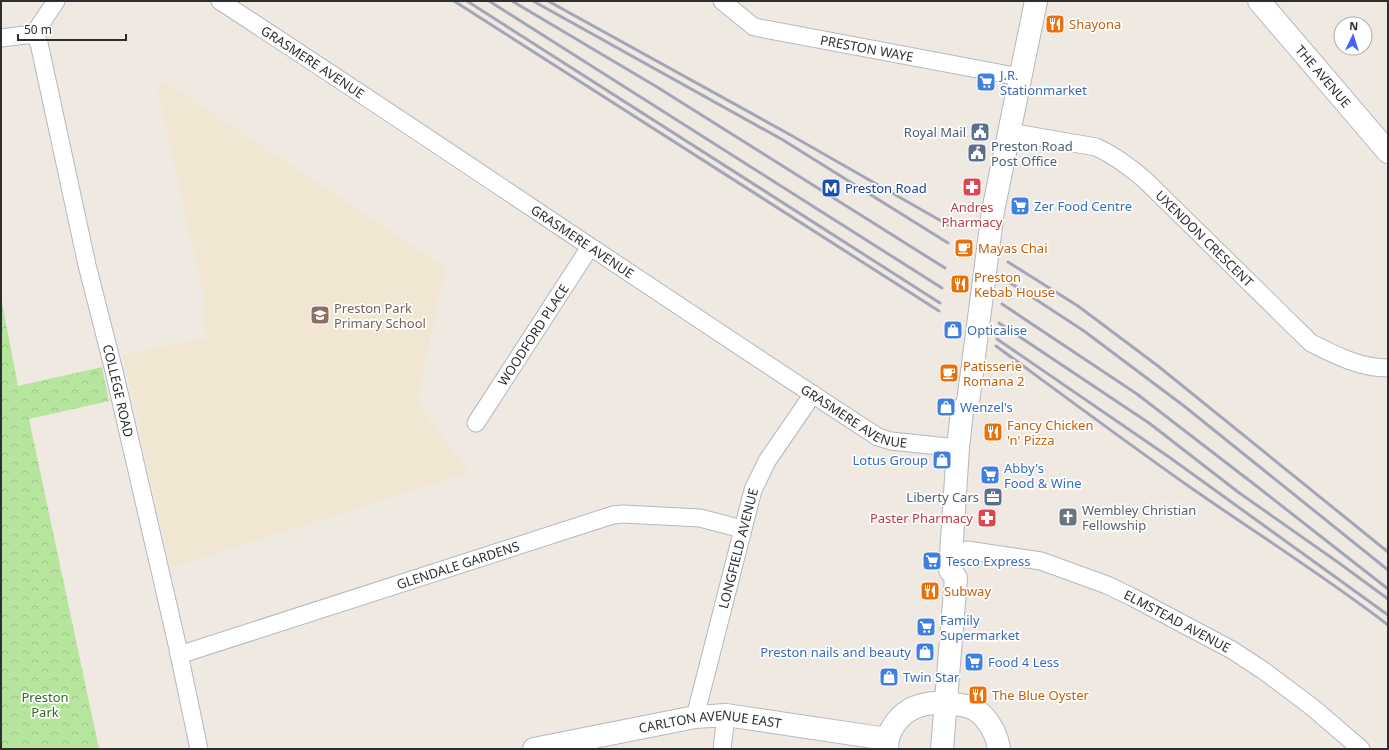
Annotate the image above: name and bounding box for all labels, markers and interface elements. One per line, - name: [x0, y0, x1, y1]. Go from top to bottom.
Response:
- restaurant icon: Shayona: [1044, 13, 1066, 35]
- place label: Shayona: [1069, 15, 1121, 33]
- scale bar: [18, 16, 126, 42]
- north arrow: [1333, 16, 1373, 56]
- text: N: [1349, 18, 1359, 33]
- text: 50 m: [24, 21, 52, 38]
- street label: GRASMERE AVENUE: [258, 21, 368, 103]
- street label: PRESTON WAYE: [819, 31, 915, 66]
- street label: THE AVENUE: [1291, 41, 1355, 111]
- place label: J.R. Stationmarket: [998, 66, 1087, 99]
- supermarket icon: J.R. Stationmarket: [975, 71, 997, 93]
- public building icon: Royal Mail: [969, 121, 991, 143]
- place label: Royal Mail: [904, 123, 966, 141]
- place label: Preston Road Post Office: [991, 137, 1073, 170]
- public building icon: Preston Road Post Office: [966, 142, 988, 164]
- pharmacy icon: Andres Pharmacy: [961, 176, 983, 198]
- metro station icon: Preston Road: [820, 177, 842, 199]
- place label: Preston Road: [845, 179, 927, 197]
- street label: UXENDON CRESCENT: [1152, 186, 1258, 291]
- supermarket icon: Zer Food Centre: [1009, 195, 1031, 217]
- place label: Zer Food Centre: [1034, 197, 1132, 215]
- place label: Andres Pharmacy: [942, 198, 1003, 231]
- street label: GRASMERE AVENUE: [527, 201, 637, 282]
- cafe icon: Mayas Chai: [953, 237, 975, 259]
- place label: Mayas Chai: [978, 239, 1048, 257]
- place label: Preston Kebab House: [974, 268, 1055, 301]
- restaurant icon: Preston Kebab House: [949, 273, 971, 295]
- street label: WOODFORD PLACE: [493, 281, 573, 389]
- place label: Preston Park Primary School: [334, 299, 426, 332]
- school or university icon: Preston Park Primary School: [309, 304, 331, 326]
- shop icon: Opticalise: [942, 319, 964, 341]
- place label: Opticalise: [967, 321, 1027, 339]
- street label: COLLEGE ROAD: [99, 342, 138, 439]
- place label: Patisserie Romana 2: [963, 357, 1025, 390]
- cafe icon: Patisserie Romana 2: [938, 362, 960, 384]
- street label: GRASMERE AVENUE: [797, 380, 908, 452]
- shop icon: Wenzel's: [935, 396, 957, 418]
- place label: Wenzel's: [960, 398, 1013, 416]
- place label: Fancy Chicken 'n' Pizza: [1007, 416, 1093, 449]
- restaurant icon: Fancy Chicken 'n' Pizza: [982, 421, 1004, 443]
- shop icon: Lotus Group: [931, 449, 953, 471]
- place label: Lotus Group: [853, 451, 928, 469]
- place label: Abby's Food & Wine: [1004, 459, 1082, 492]
- supermarket icon: Abby's Food & Wine: [979, 464, 1001, 486]
- street label: LONGFIELD AVENUE: [714, 486, 762, 611]
- office icon: Liberty Cars: [982, 486, 1004, 508]
- place label: Liberty Cars: [906, 488, 979, 506]
- place label: Wembley Christian Fellowship: [1082, 501, 1196, 534]
- church icon: Wembley Christian Fellowship: [1057, 506, 1079, 528]
- pharmacy icon: Paster Pharmacy: [976, 507, 998, 529]
- place label: Paster Pharmacy: [870, 509, 973, 527]
- street label: GLENDALE GARDENS: [394, 537, 522, 593]
- supermarket icon: Tesco Express: [921, 550, 943, 572]
- place label: Tesco Express: [946, 552, 1030, 570]
- restaurant icon: Subway: [919, 580, 941, 602]
- place label: Subway: [944, 582, 991, 600]
- street label: ELMSTEAD AVENUE: [1121, 585, 1234, 657]
- place label: Family Supermarket: [940, 611, 1020, 644]
- supermarket icon: Family Supermarket: [915, 616, 937, 638]
- shop icon: Preston nails and beauty: [914, 641, 936, 663]
- place label: Preston nails and beauty: [760, 643, 911, 661]
- supermarket icon: Food 4 Less: [963, 651, 985, 673]
- place label: Food 4 Less: [988, 653, 1059, 671]
- shop icon: Twin Star: [878, 666, 900, 688]
- place label: Twin Star: [903, 668, 960, 686]
- restaurant icon: The Blue Oyster: [967, 684, 989, 706]
- place label: The Blue Oyster: [992, 686, 1090, 704]
- park label: Preston Park: [21, 688, 69, 721]
- street label: CARLTON AVENUE EAST: [637, 706, 783, 737]

